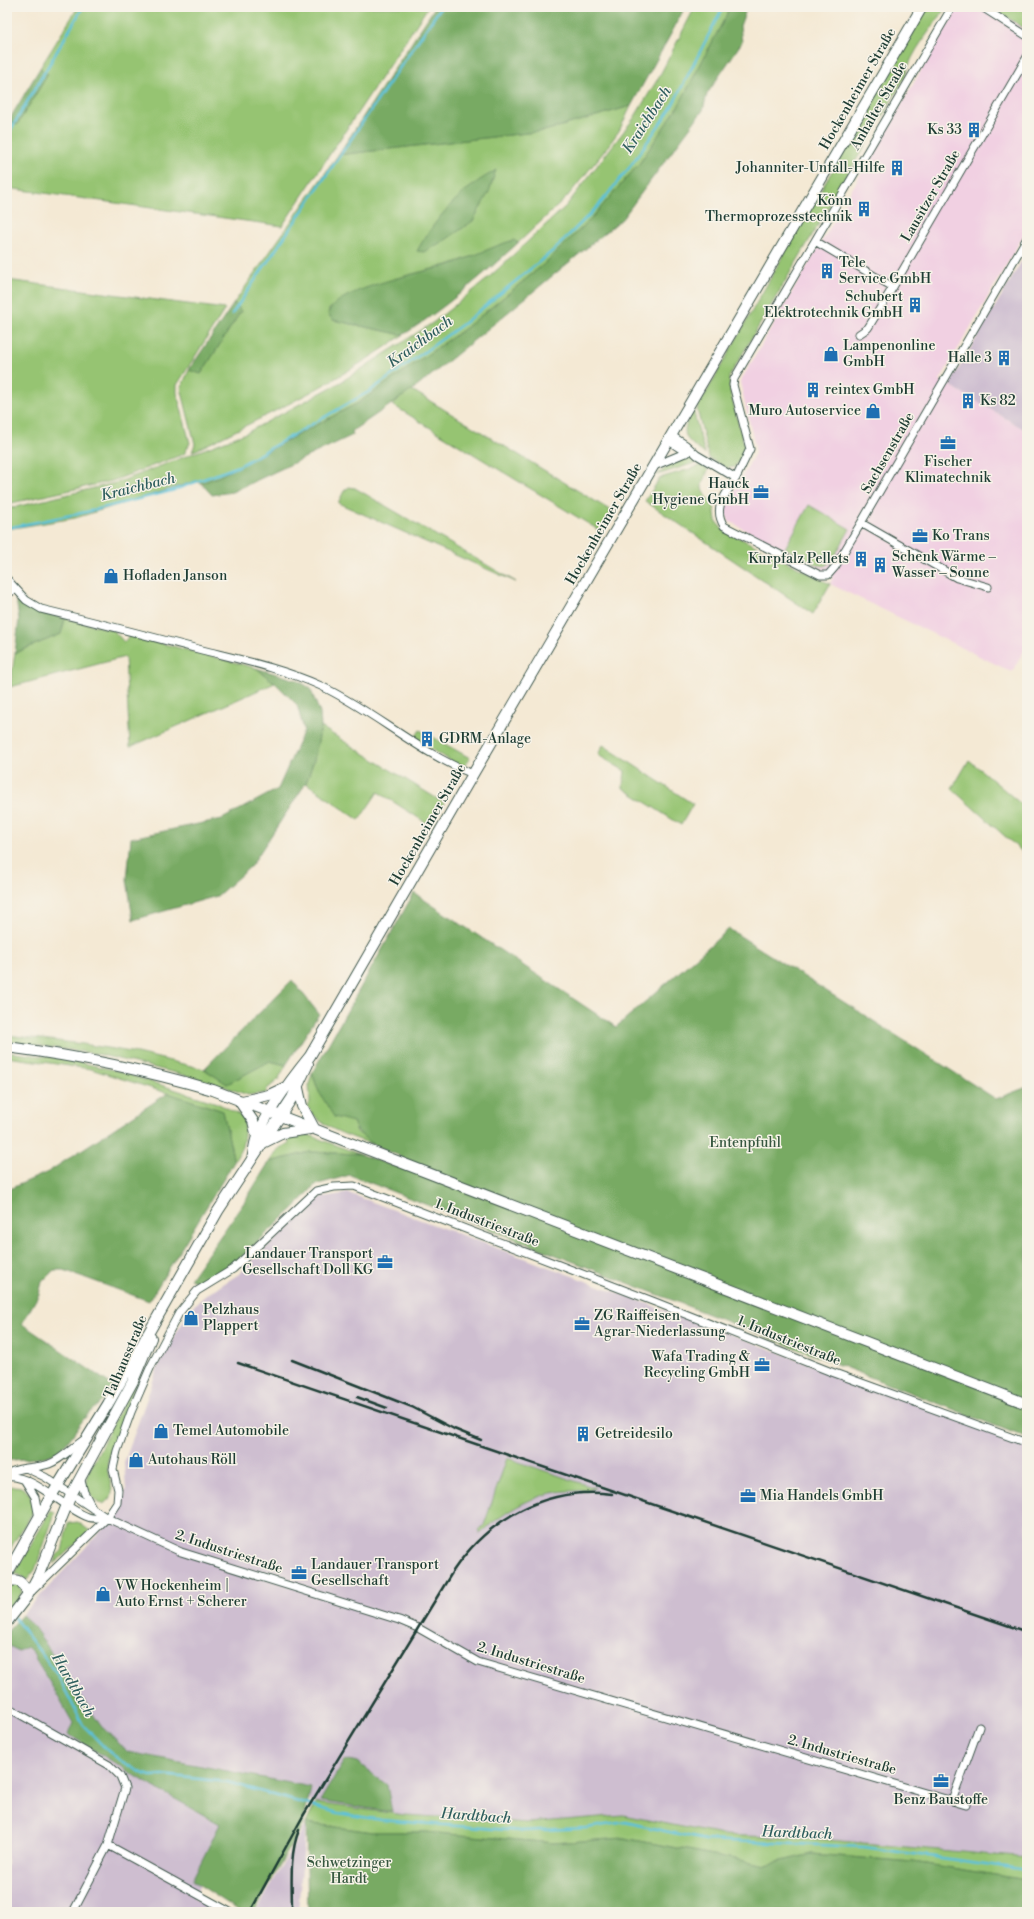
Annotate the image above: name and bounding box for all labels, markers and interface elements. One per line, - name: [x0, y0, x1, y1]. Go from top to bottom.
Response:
- street label: Hockenheimer Straße: [816, 25, 900, 153]
- street label: Anhalter Straße: [846, 58, 912, 154]
- water label: Kraichbach: [618, 82, 676, 157]
- place label: Ks 33: [927, 121, 962, 139]
- building icon: Ks 33: [965, 121, 983, 139]
- street label: Lausitzer Straße: [897, 147, 965, 245]
- place label: Johanniter-Unfall-Hilfe: [735, 159, 885, 177]
- building icon: Johanniter-Unfall-Hilfe: [888, 159, 906, 177]
- place label: Könn Thermoprozesstechnik: [705, 192, 853, 226]
- building icon: Könn Thermoprozesstechnik: [855, 200, 873, 218]
- place label: Tele Service GmbH: [839, 254, 932, 288]
- building icon: Tele Service GmbH: [818, 262, 836, 280]
- place label: Schubert Elektrotechnik GmbH: [764, 288, 904, 322]
- building icon: Schubert Elektrotechnik GmbH: [906, 296, 924, 314]
- water label: Kraichbach: [384, 312, 457, 372]
- place label: Lampenonline GmbH: [843, 337, 935, 371]
- shop icon: Lampenonline GmbH: [822, 345, 840, 363]
- place label: Halle 3: [948, 349, 992, 367]
- building icon: Halle 3: [995, 349, 1013, 367]
- building icon: reintex GmbH: [804, 381, 822, 399]
- place label: reintex GmbH: [825, 381, 915, 399]
- building icon: Ks 82: [959, 392, 977, 410]
- place label: Ks 82: [980, 392, 1016, 410]
- place label: Muro Autoservice: [748, 402, 861, 420]
- shop icon: Muro Autoservice: [864, 402, 882, 420]
- street label: Sachsenstraße: [857, 409, 919, 497]
- office icon: Fischer Klimatechnik: [939, 434, 957, 452]
- place label: Fischer Klimatechnik: [905, 453, 992, 487]
- street label: Hockenheimer Straße: [562, 460, 646, 588]
- water label: Kraichbach: [99, 468, 178, 505]
- place label: Hauck Hygiene GmbH: [652, 475, 750, 509]
- office icon: Hauck Hygiene GmbH: [752, 483, 770, 501]
- office icon: Ko Trans: [911, 527, 929, 545]
- place label: Ko Trans: [932, 527, 990, 545]
- place label: Schenk Wärme – Wasser – Sonne: [891, 548, 996, 582]
- place label: Kurpfalz Pellets: [748, 550, 849, 568]
- building icon: Kurpfalz Pellets: [852, 550, 870, 568]
- building icon: Schenk Wärme – Wasser – Sonne: [871, 556, 889, 574]
- shop icon: Hofladen Janson: [102, 567, 120, 585]
- place label: Hofladen Janson: [123, 567, 228, 585]
- building icon: GDRM-Anlage: [418, 730, 436, 748]
- place label: GDRM-Anlage: [439, 730, 531, 748]
- street label: Hockenheimer Straße: [386, 761, 470, 889]
- park label: Entenpfuhl: [709, 1134, 781, 1152]
- street label: 1. Industriestraße: [432, 1195, 542, 1251]
- place label: Landauer Transport Gesellschaft Doll KG: [242, 1245, 374, 1279]
- office icon: Landauer Transport Gesellschaft Doll KG: [376, 1253, 394, 1271]
- place label: Pelzhaus Plappert: [203, 1301, 259, 1335]
- place label: ZG Raiffeisen Agrar-Niederlassung: [593, 1307, 726, 1341]
- shop icon: Pelzhaus Plappert: [182, 1309, 200, 1327]
- street label: 1. Industriestraße: [734, 1312, 844, 1370]
- street label: Talhausstraße: [100, 1313, 152, 1401]
- office icon: ZG Raiffeisen Agrar-Niederlassung: [573, 1315, 591, 1333]
- place label: Wafa Trading & Recycling GmbH: [644, 1348, 751, 1382]
- office icon: Wafa Trading & Recycling GmbH: [753, 1356, 771, 1374]
- shop icon: Temel Automobile: [152, 1422, 170, 1440]
- place label: Temel Automobile: [173, 1422, 289, 1440]
- building icon: Getreidesilo: [574, 1425, 592, 1443]
- place label: Getreidesilo: [595, 1425, 673, 1443]
- shop icon: Autohaus Röll: [127, 1451, 145, 1469]
- place label: Autohaus Röll: [147, 1451, 236, 1469]
- office icon: Mia Handels GmbH: [739, 1487, 757, 1505]
- place label: Mia Handels GmbH: [760, 1487, 884, 1505]
- street label: 2. Industriestraße: [173, 1526, 285, 1578]
- place label: Landauer Transport Gesellschaft: [311, 1556, 439, 1590]
- office icon: Landauer Transport Gesellschaft: [290, 1564, 308, 1582]
- place label: VW Hockenheim | Auto Ernst + Scherer: [114, 1577, 247, 1611]
- shop icon: VW Hockenheim | Auto Ernst + Scherer: [94, 1585, 112, 1603]
- street label: 2. Industriestraße: [475, 1638, 587, 1688]
- water label: Hardtbach: [47, 1649, 99, 1721]
- street label: 2. Industriestraße: [786, 1731, 898, 1779]
- office icon: Benz Baustoffe: [932, 1772, 950, 1790]
- place label: Benz Baustoffe: [893, 1791, 988, 1809]
- water label: Hardtbach: [439, 1804, 513, 1828]
- water label: Hardtbach: [760, 1822, 833, 1844]
- park label: Schwetzinger Hardt: [307, 1854, 391, 1888]

